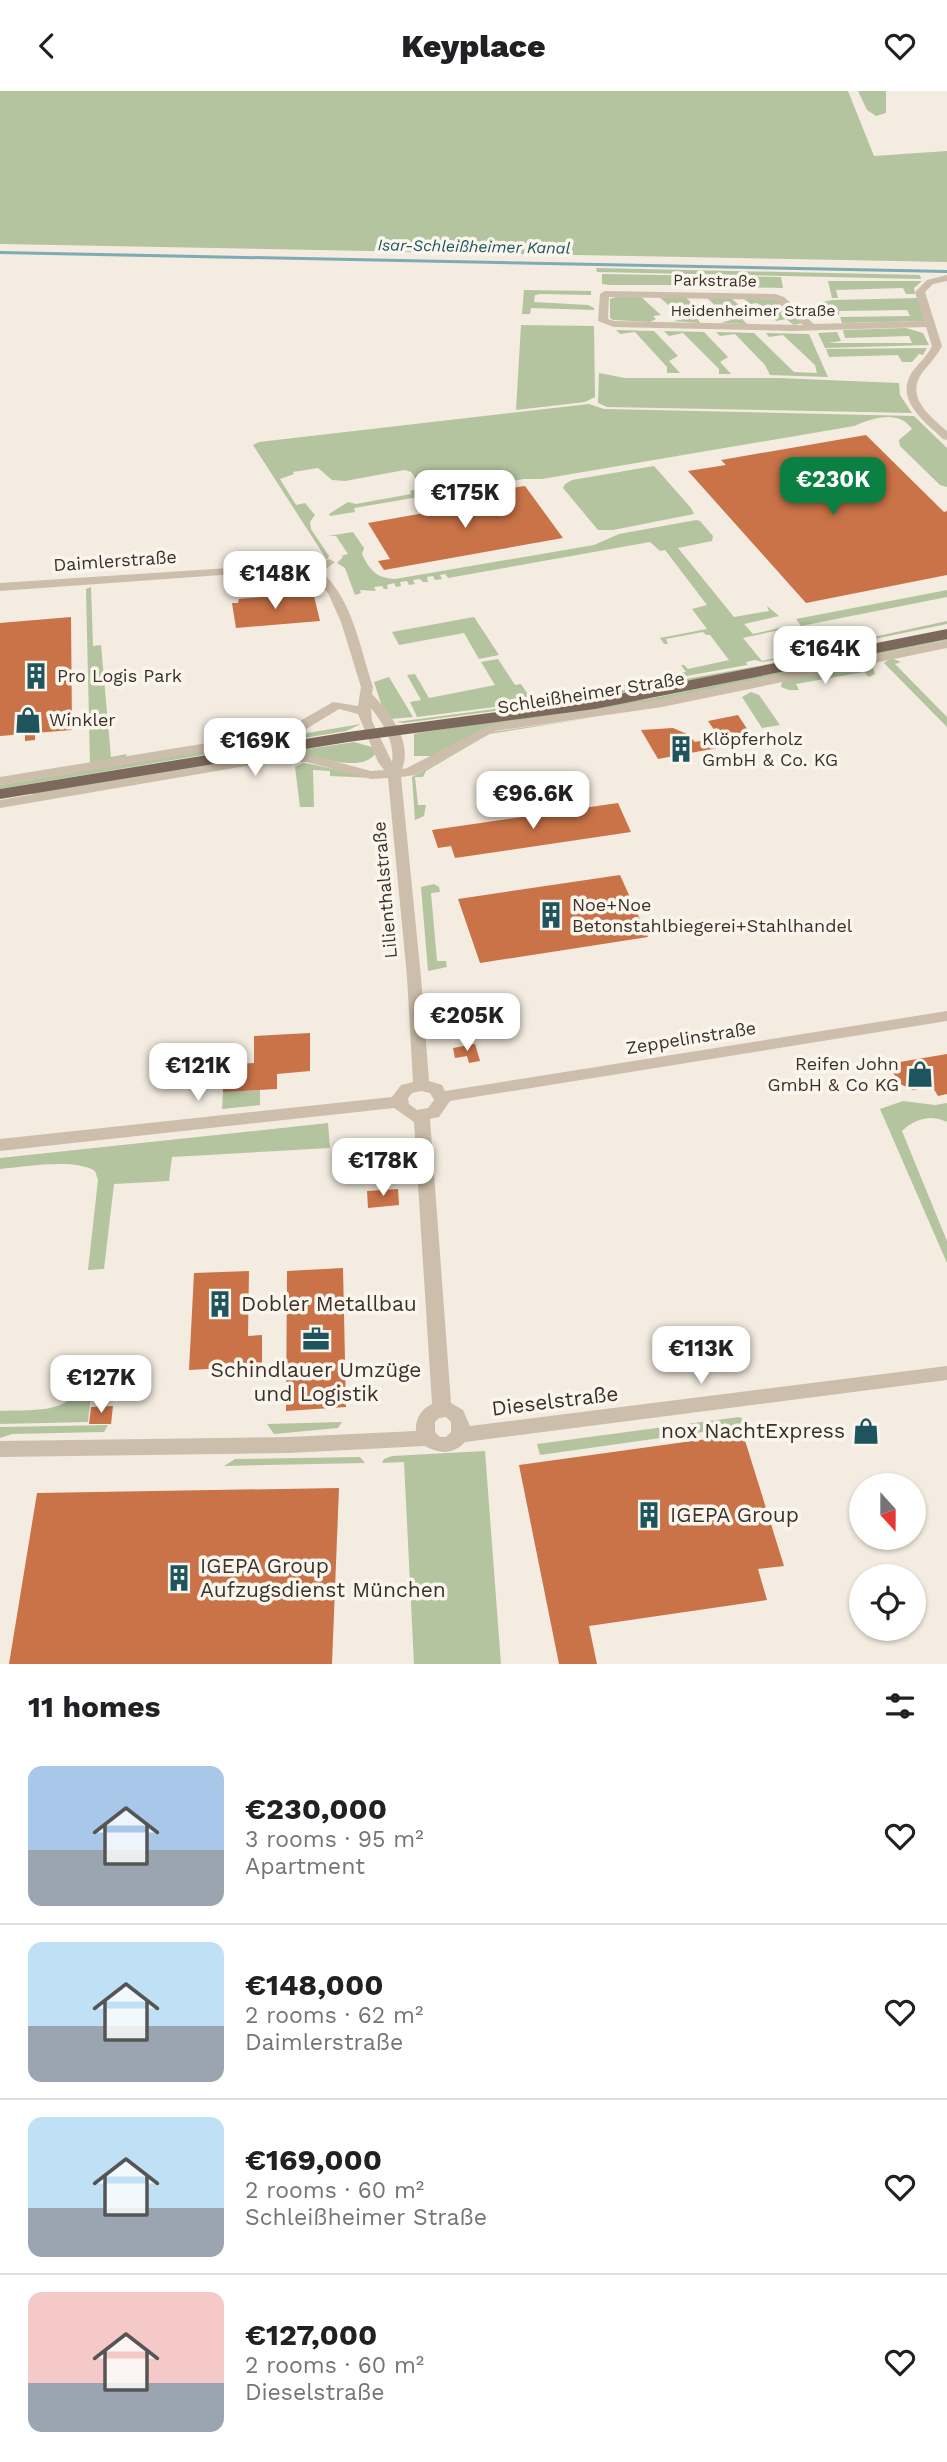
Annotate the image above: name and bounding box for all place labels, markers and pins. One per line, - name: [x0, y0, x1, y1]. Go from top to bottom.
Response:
- pin: €230K: [784, 457, 882, 517]
- pin: €175K: [416, 471, 514, 530]
- pin: €148K: [226, 552, 324, 611]
- pin: €164K: [776, 627, 874, 686]
- building icon: Pro Logis Park: [21, 661, 51, 691]
- place label: Pro Logis Park: [57, 665, 182, 686]
- shop icon: Winkler: [13, 705, 43, 735]
- place label: Winkler: [49, 709, 116, 730]
- pin: €169K: [206, 719, 304, 778]
- place label: Klöpferholz GmbH & Co. KG: [702, 728, 838, 770]
- building icon: Klöpferholz GmbH & Co. KG: [666, 734, 696, 764]
- pin: €96.6K: [476, 771, 590, 831]
- place label: Noe+Noe Betonstahlbiegerei+Stahlhandel: [572, 894, 853, 936]
- building icon: Noe+Noe Betonstahlbiegerei+Stahlhandel: [536, 900, 566, 930]
- pin: €205K: [418, 993, 516, 1053]
- pin: €121K: [149, 1044, 247, 1103]
- place label: Reifen John GmbH & Co KG: [767, 1053, 899, 1095]
- shop icon: Reifen John GmbH & Co KG: [905, 1059, 935, 1089]
- pin: €178K: [334, 1139, 432, 1198]
- building icon: Dobler Metallbau: [205, 1289, 235, 1319]
- place label: Dobler Metallbau: [241, 1291, 417, 1316]
- office icon: Schindlauer Umzüge und Logistik: [301, 1324, 331, 1354]
- pin: €113K: [652, 1327, 750, 1386]
- pin: €127K: [52, 1355, 150, 1415]
- place label: Schindlauer Umzüge und Logistik: [211, 1357, 421, 1406]
- shop icon: nox NachtExpress: [851, 1416, 881, 1446]
- place label: nox NachtExpress: [661, 1418, 845, 1443]
- building icon: IGEPA Group: [634, 1500, 664, 1530]
- place label: IGEPA Group: [670, 1502, 799, 1527]
- place label: IGEPA Group Aufzugsdienst München: [200, 1553, 446, 1602]
- building icon: IGEPA Group Aufzugsdienst München: [164, 1563, 194, 1593]

